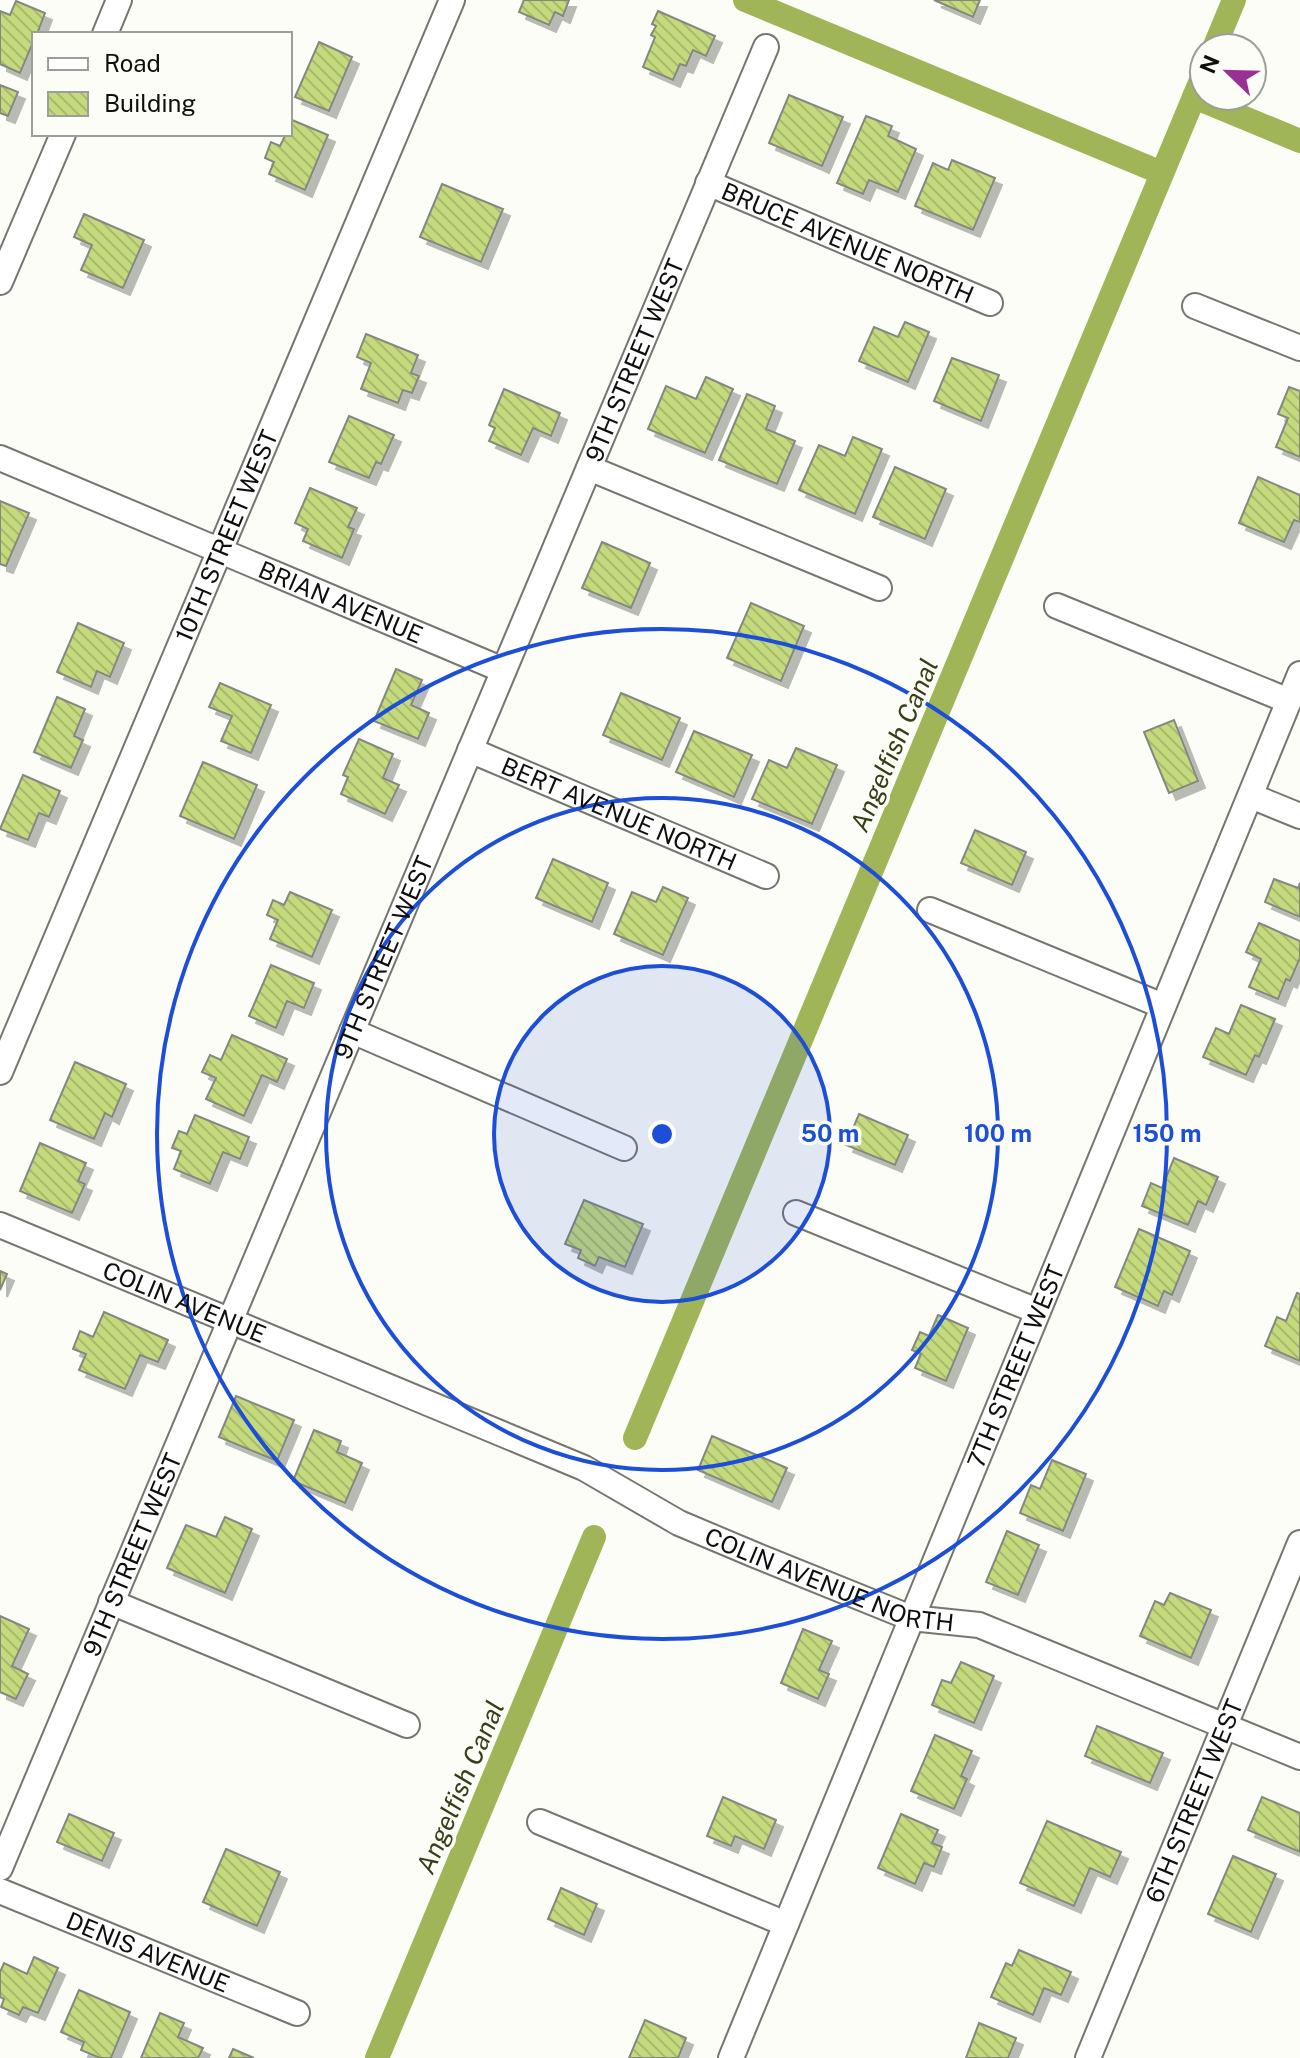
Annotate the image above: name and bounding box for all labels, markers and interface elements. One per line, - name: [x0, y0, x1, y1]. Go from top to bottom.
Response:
- legend: [32, 32, 292, 136]
- north arrow: [1188, 32, 1268, 112]
- text: Road: [104, 49, 161, 77]
- text: N: [1194, 51, 1225, 77]
- text: Building: [104, 89, 196, 117]
- street label: BRUCE AVENUE NORTH: [717, 176, 978, 309]
- street label: 9TH STREET WEST: [579, 254, 689, 466]
- street label: 10TH STREET WEST: [169, 426, 283, 646]
- street label: BRIAN AVENUE: [255, 555, 427, 649]
- water label: Angelfish Canal: [844, 654, 944, 836]
- street label: BERT AVENUE NORTH: [497, 751, 741, 876]
- street label: 9TH STREET WEST: [328, 852, 438, 1063]
- text: 50 m: [801, 1119, 859, 1147]
- text: 100 m: [964, 1119, 1032, 1147]
- text: 150 m: [1133, 1119, 1201, 1147]
- centre of rings: [648, 1120, 676, 1148]
- street label: COLIN AVENUE: [99, 1255, 270, 1348]
- street label: 7TH STREET WEST: [961, 1261, 1070, 1472]
- street label: 9TH STREET WEST: [77, 1449, 187, 1660]
- street label: COLIN AVENUE NORTH: [701, 1522, 955, 1636]
- street label: 6TH STREET WEST: [1140, 1695, 1248, 1907]
- water label: Angelfish Canal: [410, 1696, 510, 1878]
- street label: DENIS AVENUE: [62, 1906, 234, 1998]

